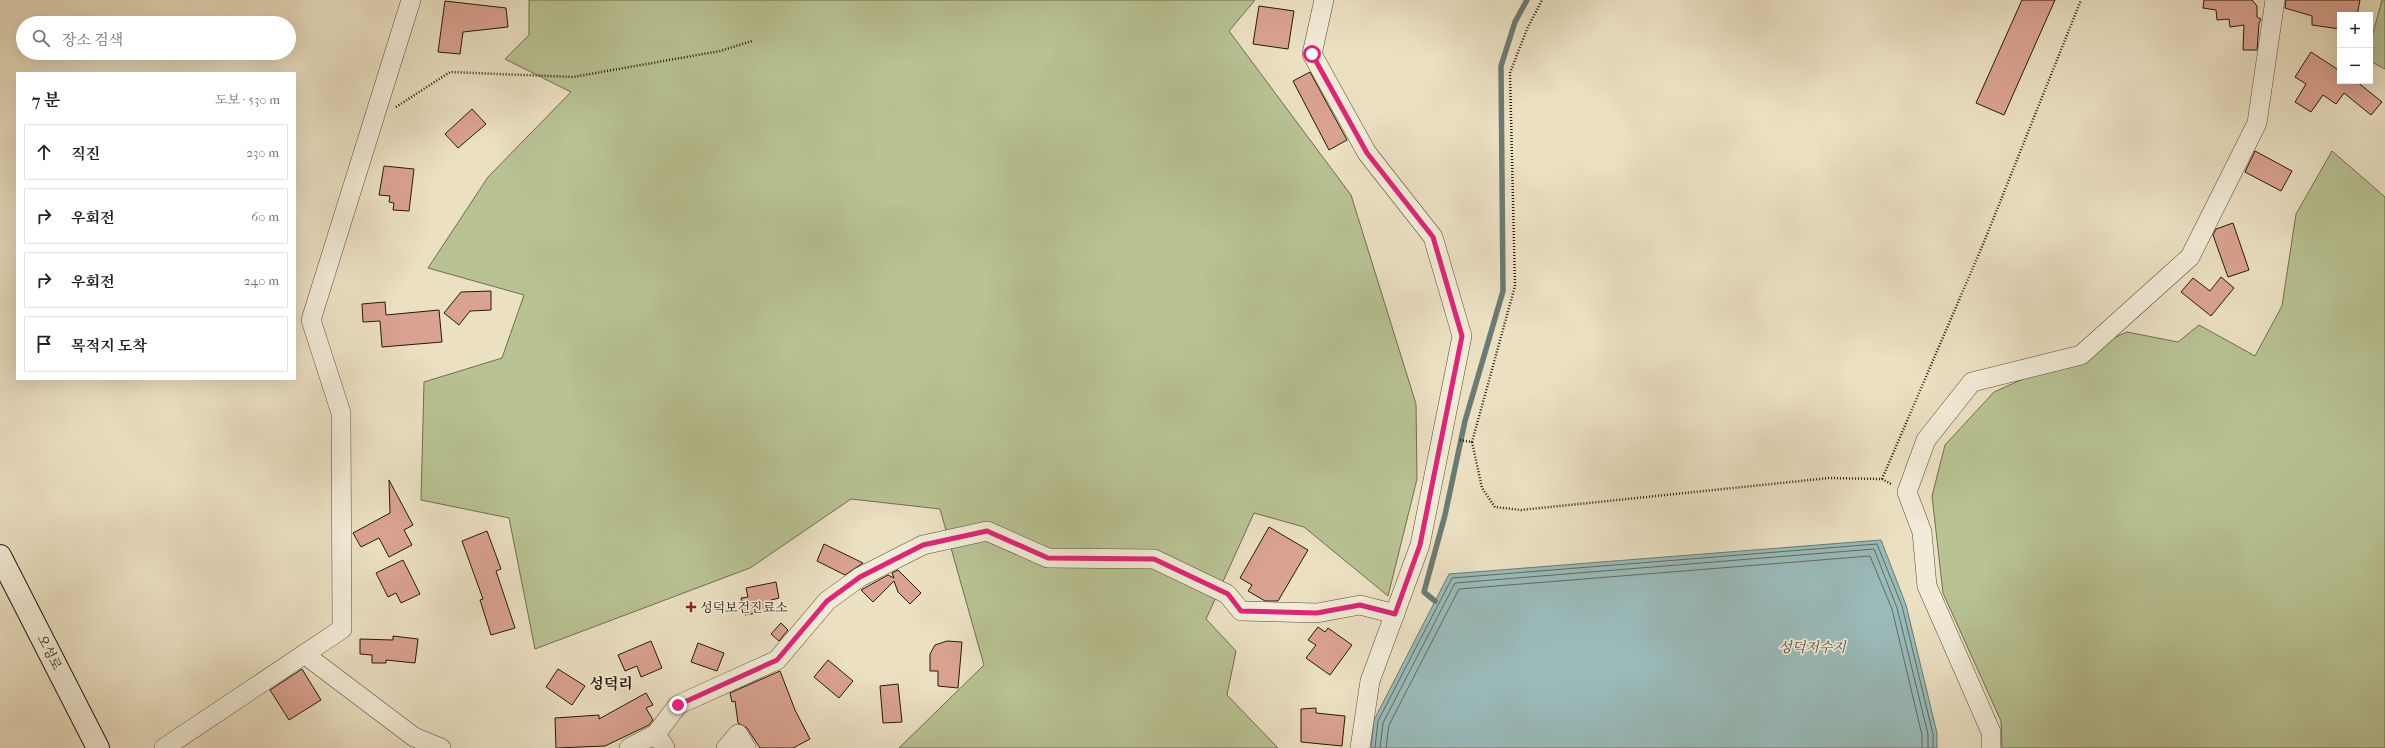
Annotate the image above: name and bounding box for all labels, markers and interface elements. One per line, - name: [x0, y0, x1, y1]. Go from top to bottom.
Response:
- map controls: [2337, 12, 2373, 84]
- button: +: [2337, 12, 2373, 48]
- search box: [16, 16, 296, 60]
- icon: search: [30, 27, 52, 49]
- text: 장소 검색: [62, 31, 123, 49]
- route start: [1303, 45, 1321, 63]
- button: −: [2337, 48, 2373, 84]
- text: 7 분: [32, 90, 60, 110]
- text: 도보 · 530 m: [215, 92, 280, 107]
- icon: ahead: [33, 141, 55, 163]
- text: 직진: [71, 145, 100, 163]
- text: 230 m: [246, 145, 279, 160]
- icon: right: [33, 205, 55, 227]
- text: 우회전: [71, 209, 114, 227]
- text: 60 m: [251, 209, 279, 224]
- icon: right: [33, 269, 55, 291]
- text: 우회전: [71, 273, 114, 291]
- text: 240 m: [244, 273, 279, 288]
- icon: arrive: [33, 333, 55, 355]
- text: 목적지 도착: [71, 337, 147, 355]
- place label: 성덕보건진료소: [700, 600, 788, 615]
- marker: 성덕보건진료소: [685, 601, 697, 613]
- street label: 오성로: [34, 632, 65, 673]
- water label: 성덕저수지: [1778, 639, 1847, 656]
- district label: 성덕리: [589, 675, 633, 693]
- route end: [669, 696, 687, 714]

